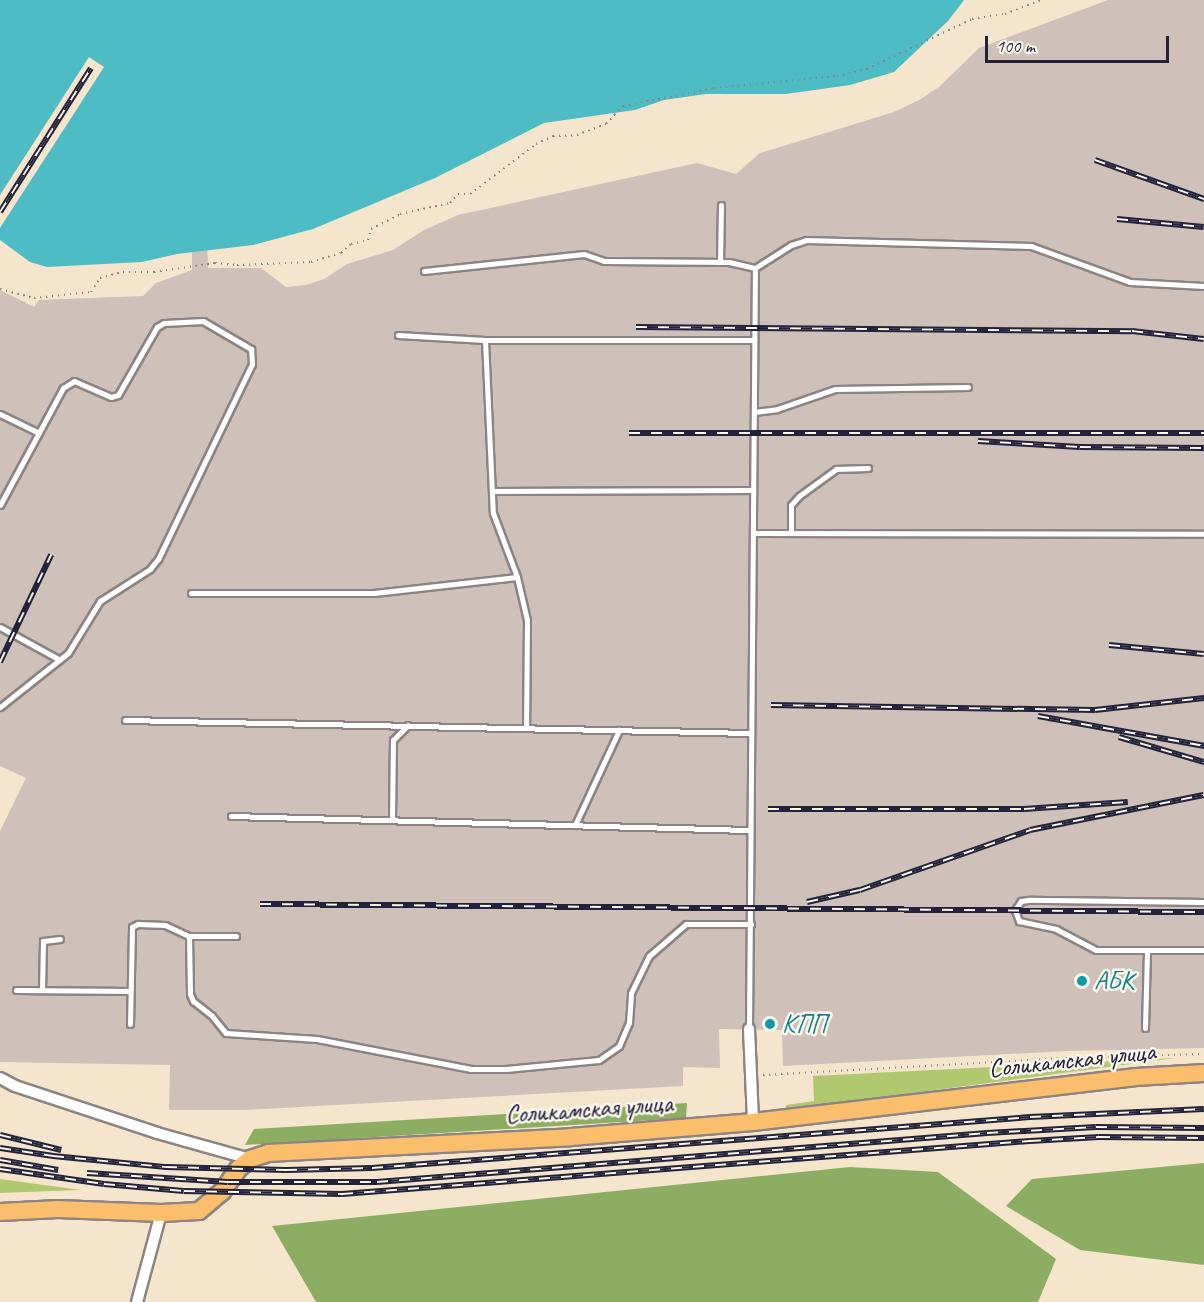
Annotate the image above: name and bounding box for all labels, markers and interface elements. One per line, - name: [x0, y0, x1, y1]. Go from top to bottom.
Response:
- scale bar: [988, 24, 1172, 62]
- text: 100 m: [996, 35, 1035, 57]
- place label: АБК: [1094, 965, 1133, 997]
- marker: АБК: [1075, 974, 1089, 988]
- place label: КПП: [782, 1008, 826, 1040]
- marker: КПП: [763, 1017, 777, 1031]
- street label: Соликамская улица: [986, 1036, 1158, 1084]
- street label: Соликамская улица: [503, 1088, 675, 1130]

